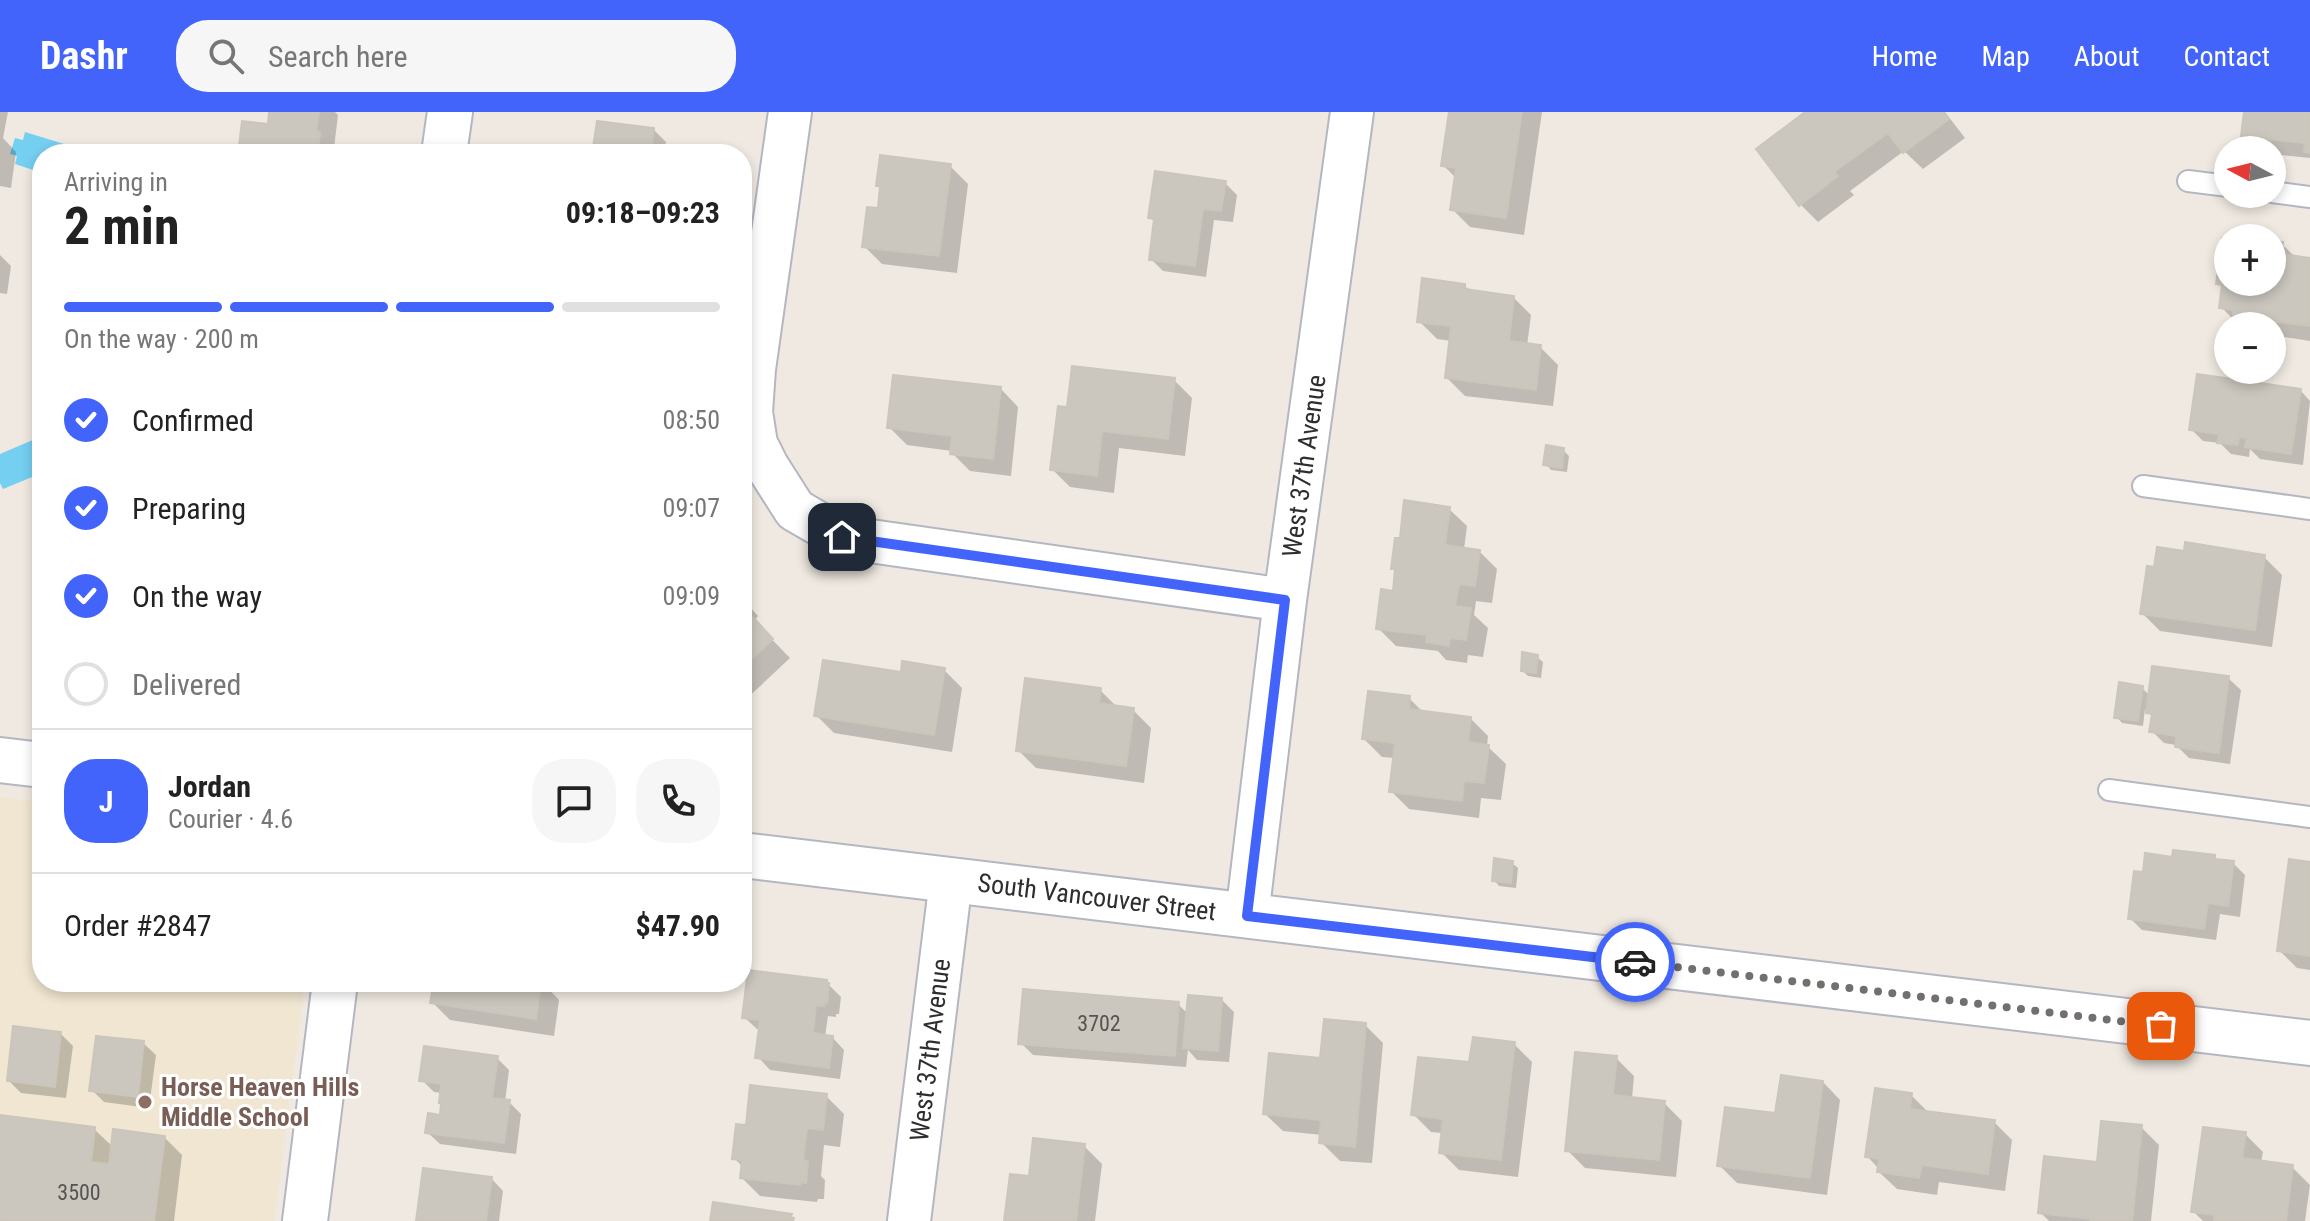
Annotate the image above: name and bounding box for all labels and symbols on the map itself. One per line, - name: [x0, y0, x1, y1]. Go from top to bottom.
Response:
- north arrow: [2214, 136, 2286, 208]
- street label: West 37th Avenue: [1276, 373, 1332, 559]
- pin: [808, 503, 876, 571]
- street label: South Vancouver Street: [976, 867, 1218, 927]
- courier: [1595, 922, 1675, 1002]
- street label: West 37th Avenue: [904, 957, 956, 1143]
- pin: [2127, 992, 2195, 1060]
- house number: 3702: [1077, 1011, 1121, 1036]
- place label: Horse Heaven Hills Middle School: [161, 1072, 359, 1132]
- marker: Horse Heaven Hills Middle School: [136, 1093, 154, 1111]
- house number: 3500: [57, 1180, 101, 1205]

